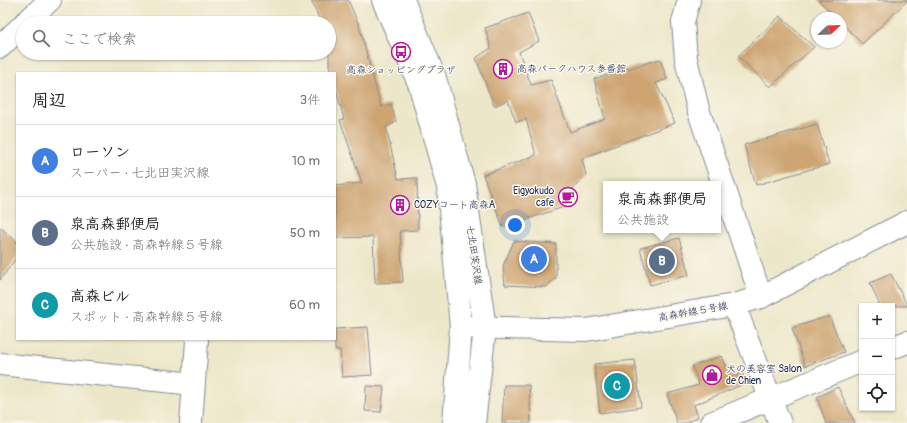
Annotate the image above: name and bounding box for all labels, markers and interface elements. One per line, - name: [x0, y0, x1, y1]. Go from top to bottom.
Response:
- north arrow: [811, 12, 847, 48]
- search box: [16, 16, 336, 60]
- icon: search: [30, 27, 52, 49]
- text: ここで検索: [62, 30, 137, 49]
- bus stop icon: 高森ショッピングプラザ: [390, 41, 412, 63]
- building icon: 高森パークハウス参番館: [492, 58, 514, 80]
- place label: 高森パークハウス参番館: [517, 63, 626, 75]
- place label: 高森ショッピングプラザ: [346, 64, 456, 76]
- text: 周辺: [32, 90, 66, 111]
- text: 3件: [300, 92, 320, 108]
- text: ローソン: [70, 143, 130, 162]
- text: A: [41, 153, 49, 169]
- text: 10 m: [292, 153, 320, 169]
- text: スーパー · 七北田実沢線: [70, 165, 209, 181]
- popup: [603, 181, 721, 233]
- place label: Eigyokudo cafe: [513, 185, 555, 209]
- cafe icon: Eigyokudo cafe: [557, 186, 579, 208]
- text: 泉高森郵便局: [617, 190, 707, 209]
- building icon: COZYコート高森A: [389, 194, 411, 216]
- place label: COZYコート高森A: [414, 199, 496, 211]
- text: 公共施設: [617, 212, 669, 228]
- text: 泉高森郵便局: [70, 215, 160, 234]
- your location: [505, 215, 525, 235]
- street label: 七北田実沢線: [464, 224, 484, 286]
- text: B: [41, 225, 49, 241]
- text: 50 m: [290, 225, 320, 241]
- text: 公共施設 · 高森幹線５号線: [70, 237, 223, 253]
- pin: A: [521, 244, 547, 274]
- pin: B: [649, 246, 675, 276]
- text: 高森ビル: [70, 287, 130, 306]
- text: C: [41, 297, 49, 313]
- text: 60 m: [289, 297, 320, 313]
- street label: 高森幹線５号線: [657, 300, 729, 324]
- map controls: [859, 303, 895, 411]
- button: +: [859, 303, 895, 339]
- text: スポット · 高森幹線５号線: [70, 309, 223, 325]
- button: −: [859, 339, 895, 375]
- place label: 犬の美容室 Salon de Chien: [726, 363, 802, 387]
- shop icon: 犬の美容室 Salon de Chien: [701, 364, 723, 386]
- pin: C: [604, 371, 630, 401]
- button: locate: [859, 375, 895, 411]

